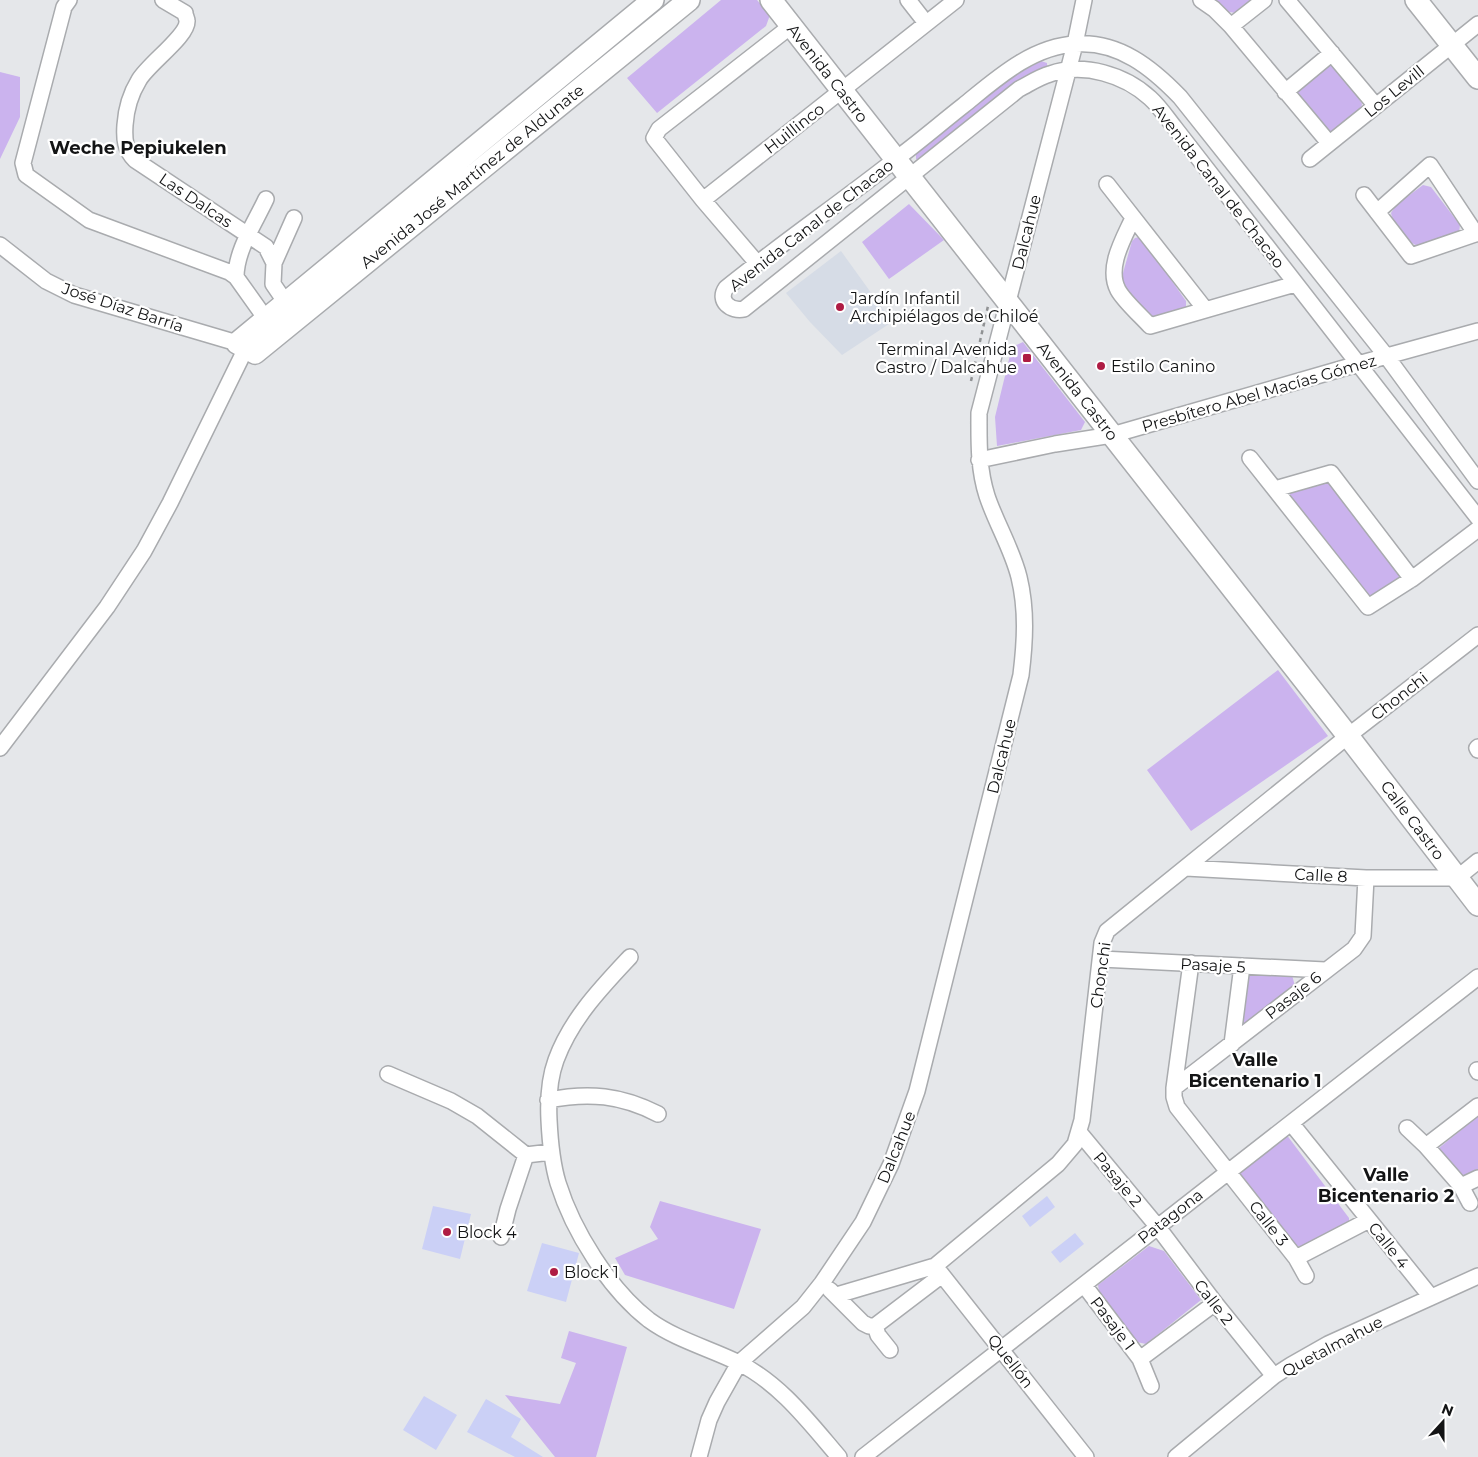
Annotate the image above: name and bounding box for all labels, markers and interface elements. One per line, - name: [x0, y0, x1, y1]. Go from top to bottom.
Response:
- street label: Avenida Castro: [783, 20, 872, 126]
- street label: Los Levill: [1360, 61, 1428, 121]
- street label: Avenida José Martínez de Aldunate: [357, 80, 588, 272]
- street label: Huillinco: [761, 99, 828, 158]
- street label: Avenida Canal de Chacao: [1149, 100, 1289, 272]
- district label: Weche Pepiukelen: [49, 137, 227, 159]
- street label: Avenida Canal de Chacao: [725, 155, 897, 295]
- street label: Las Dalcas: [156, 169, 236, 232]
- street label: Dalcahue: [1008, 193, 1045, 272]
- street label: José Díaz Barría: [59, 279, 186, 336]
- place label: Jardín Infantil Archipiélagos de Chiloé: [849, 289, 1038, 326]
- marker: Jardín Infantil Archipiélagos de Chiloé: [834, 301, 846, 313]
- street label: Avenida Castro: [1033, 338, 1122, 444]
- place label: Terminal Avenida Castro / Dalcahue: [875, 340, 1017, 377]
- street label: Presbítero Abel Macías Gómez: [1140, 351, 1379, 436]
- marker: Terminal Avenida Castro / Dalcahue: [1021, 352, 1033, 364]
- place label: Estilo Canino: [1111, 357, 1215, 376]
- marker: Estilo Canino: [1095, 360, 1107, 372]
- street label: Chonchi: [1367, 668, 1432, 725]
- street label: Dalcahue: [983, 717, 1020, 796]
- street label: Calle Castro: [1377, 777, 1449, 864]
- street label: Calle 8: [1294, 865, 1348, 886]
- street label: Chonchi: [1086, 941, 1115, 1010]
- street label: Pasaje 5: [1180, 954, 1246, 977]
- street label: Pasaje 6: [1261, 967, 1325, 1023]
- district label: Valle Bicentenario 1: [1189, 1049, 1321, 1092]
- street label: Dalcahue: [873, 1108, 920, 1186]
- street label: Pasaje 2: [1089, 1148, 1146, 1210]
- district label: Valle Bicentenario 2: [1318, 1164, 1455, 1207]
- street label: Patagona: [1134, 1185, 1207, 1248]
- street label: Calle 3: [1245, 1197, 1292, 1250]
- street label: Calle 4: [1364, 1218, 1413, 1272]
- place label: Block 4: [457, 1223, 517, 1242]
- marker: Block 4: [441, 1226, 453, 1238]
- place label: Block 1: [564, 1263, 619, 1282]
- marker: Block 1: [548, 1266, 560, 1278]
- street label: Calle 2: [1190, 1276, 1237, 1329]
- street label: Pasaje 1: [1086, 1293, 1139, 1354]
- street label: Quetalmahue: [1279, 1312, 1386, 1381]
- street label: Quellón: [984, 1331, 1038, 1392]
- north arrow: [1418, 1397, 1468, 1447]
- text: N: [1439, 1399, 1456, 1420]

